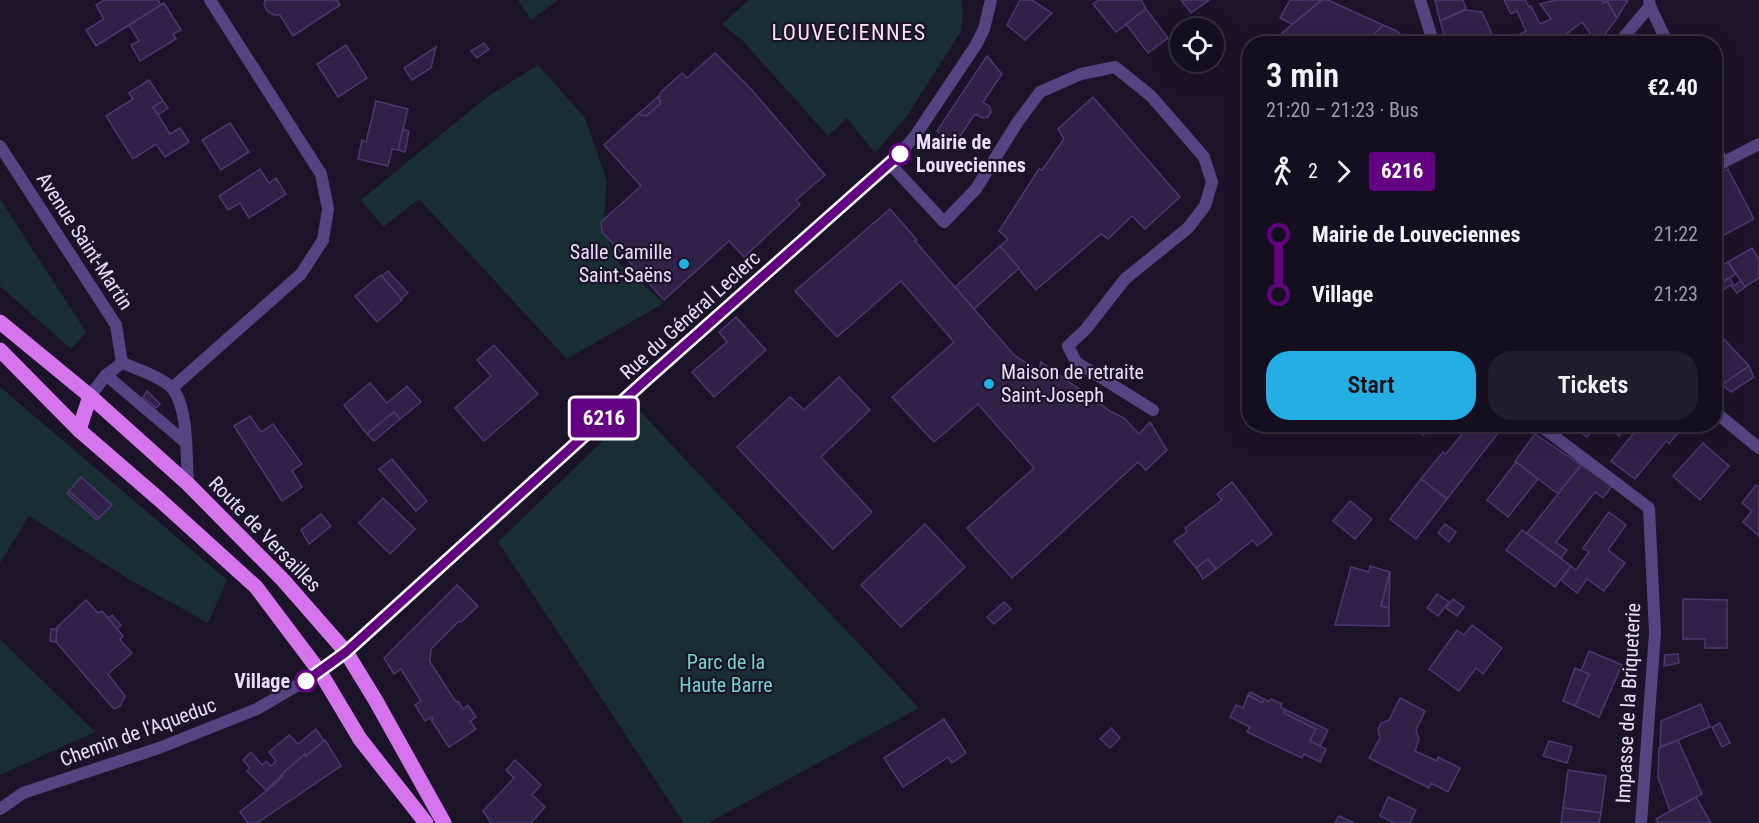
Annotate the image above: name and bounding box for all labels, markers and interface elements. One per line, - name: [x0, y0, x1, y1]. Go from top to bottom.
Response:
- map controls: [1170, 18, 1224, 72]
- button: locate: [1170, 18, 1224, 72]
- district label: LOUVECIENNES: [771, 20, 927, 45]
- text: 3 min: [1266, 56, 1339, 95]
- text: €2.40: [1647, 75, 1698, 100]
- text: 21:20 – 21:23 · Bus: [1266, 98, 1419, 122]
- place label: Mairie de Louveciennes: [916, 130, 1026, 177]
- marker: Mairie de Louveciennes: [889, 143, 911, 165]
- icon: walk: [1266, 155, 1299, 188]
- icon: forward: [1327, 155, 1360, 188]
- text: 2: [1308, 159, 1318, 183]
- text: 6216: [1381, 159, 1423, 183]
- street label: Avenue Saint-Martin: [32, 168, 138, 314]
- text: Mairie de Louveciennes: [1312, 222, 1520, 247]
- text: 21:22: [1654, 222, 1698, 246]
- place label: Salle Camille Saint-Saëns: [570, 240, 672, 287]
- street label: Rue du Général Leclerc: [615, 246, 765, 384]
- marker: Salle Camille Saint-Saëns: [677, 257, 691, 271]
- text: Village: [1312, 282, 1373, 307]
- text: 21:23: [1654, 282, 1698, 306]
- button: Start: [1266, 351, 1476, 420]
- button: Tickets: [1488, 351, 1698, 420]
- place label: Maison de retraite Saint-Joseph: [1001, 360, 1144, 407]
- marker: Maison de retraite Saint-Joseph: [982, 377, 996, 391]
- line badge: 6216: [562, 398, 646, 438]
- text: 6216: [583, 406, 625, 430]
- street label: Route de Versailles: [204, 471, 326, 597]
- street label: Impasse de la Briqueterie: [1611, 602, 1645, 804]
- park label: Parc de la Haute Barre: [679, 650, 773, 697]
- place label: Village: [234, 669, 290, 693]
- marker: Village: [295, 670, 317, 692]
- street label: Chemin de l'Aqueduc: [57, 693, 219, 771]

